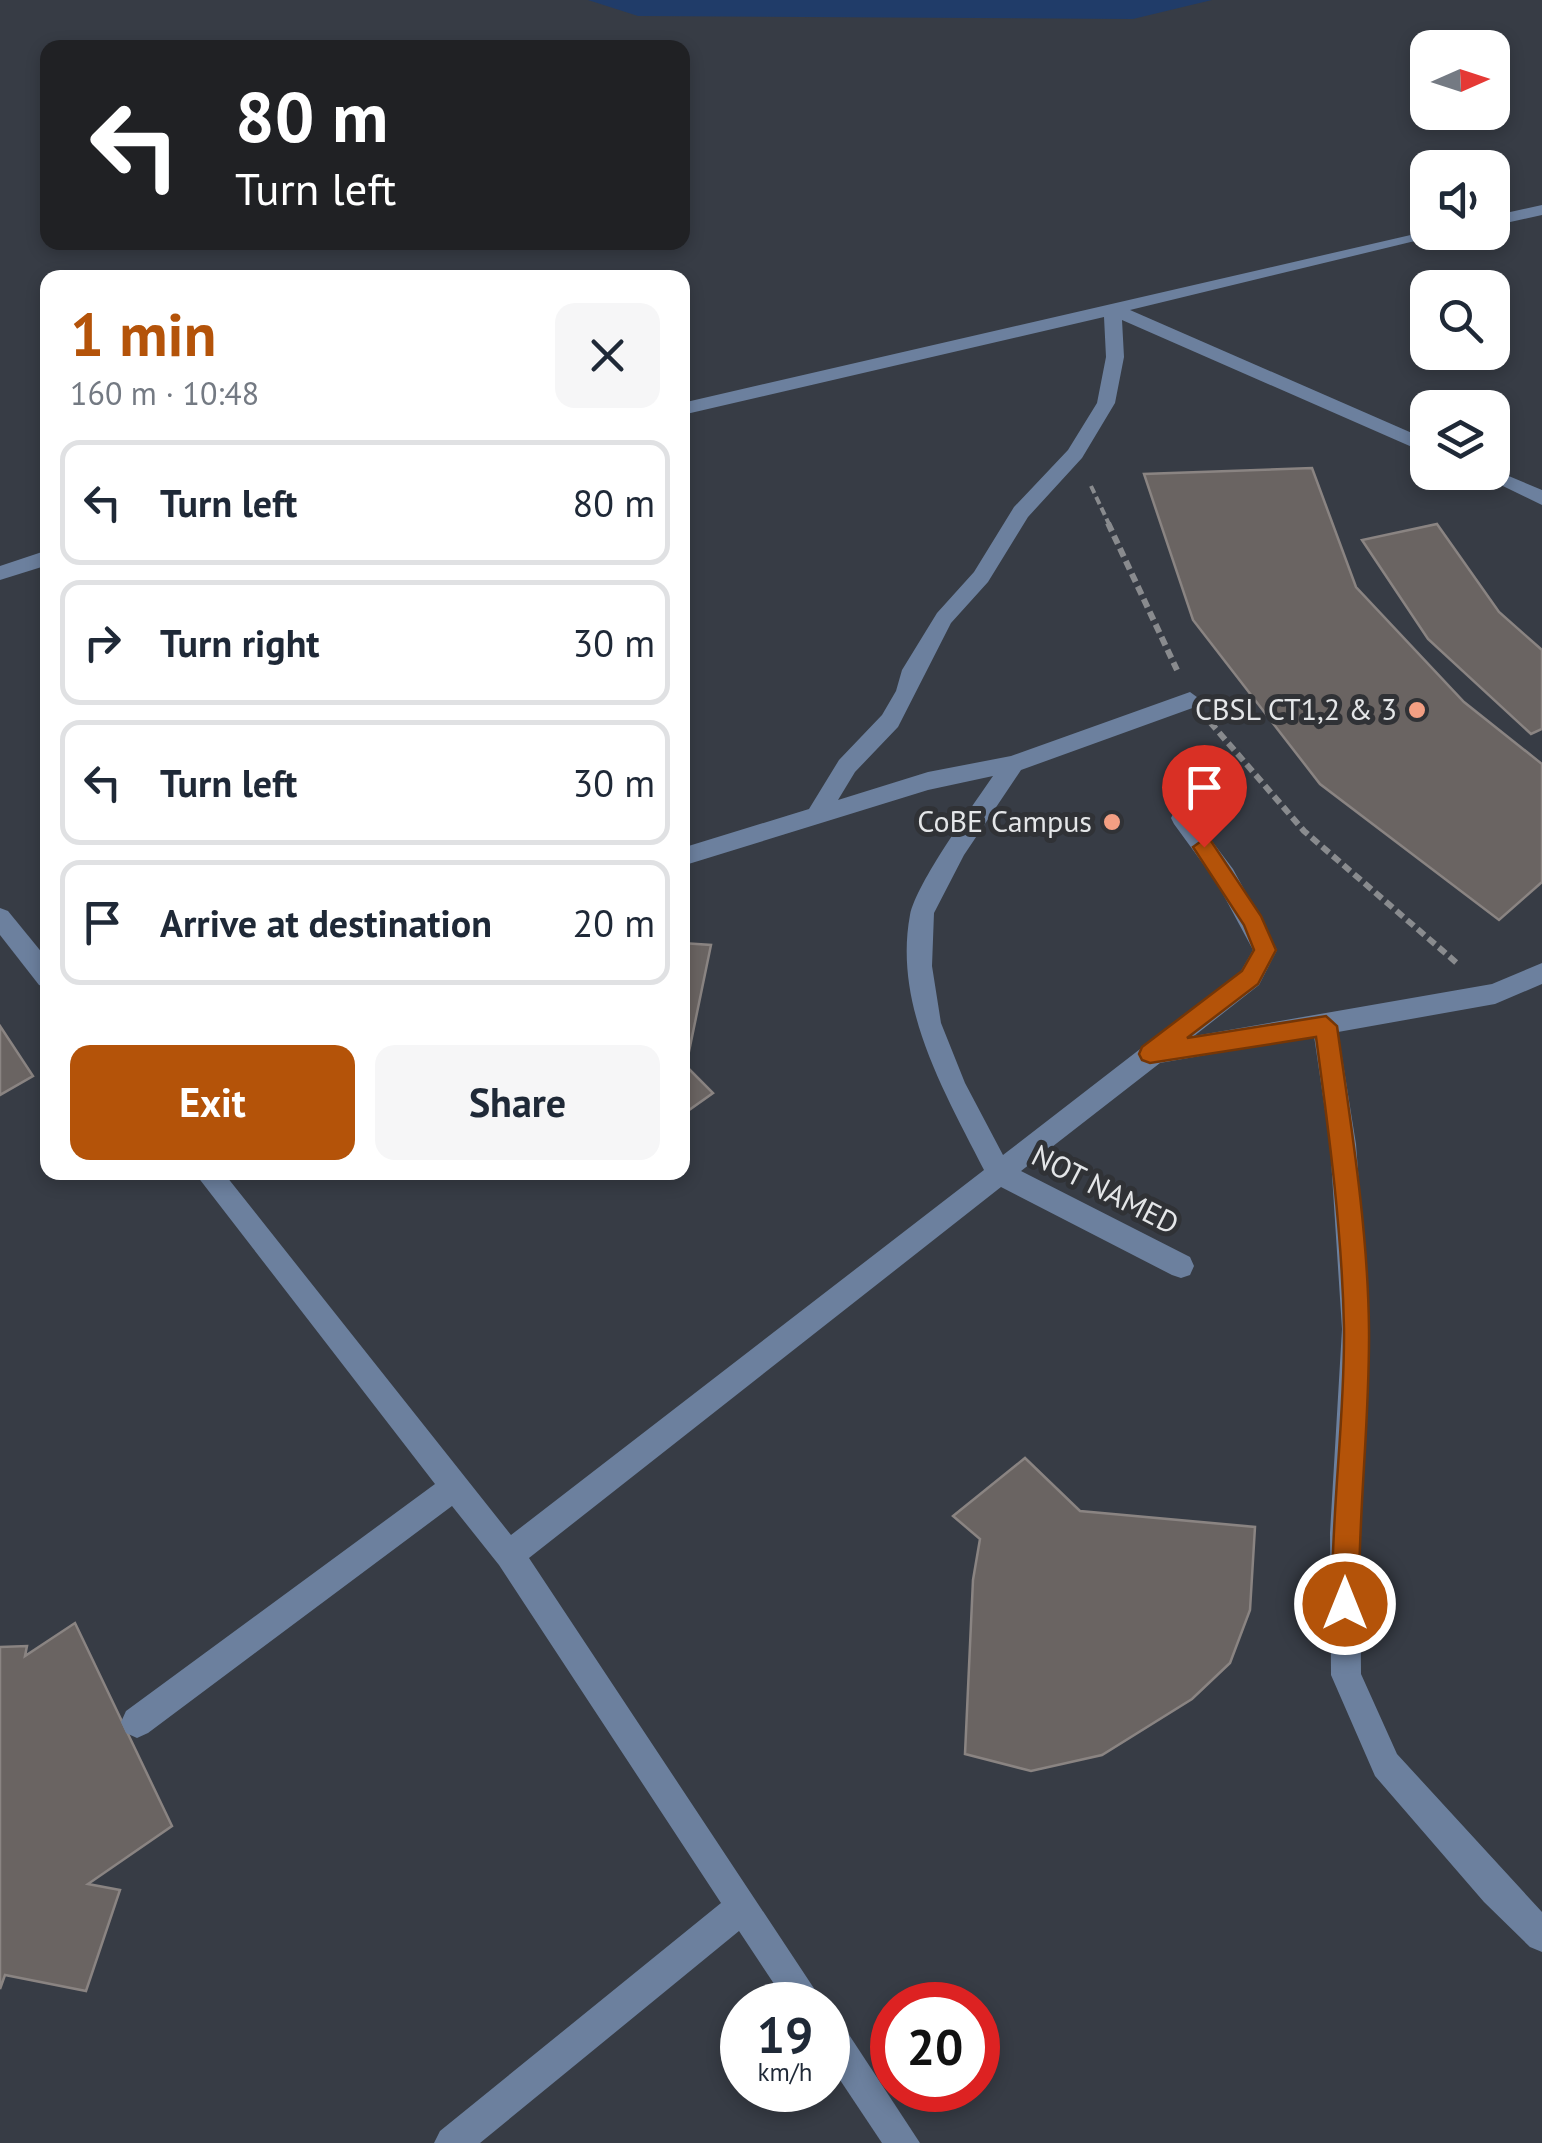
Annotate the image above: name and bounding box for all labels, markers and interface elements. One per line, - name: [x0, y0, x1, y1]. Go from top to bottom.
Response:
- north arrow: [1410, 30, 1510, 130]
- map controls: [1410, 30, 1510, 490]
- text: 80 m: [235, 71, 388, 161]
- icon: left: [70, 80, 200, 210]
- button: sound: [1410, 150, 1510, 250]
- text: Turn left: [235, 159, 396, 217]
- button: search: [1410, 270, 1510, 370]
- text: 1 min: [70, 295, 216, 373]
- button: close: [555, 303, 660, 408]
- text: 160 m · 10:48: [70, 372, 259, 414]
- button: layers: [1410, 390, 1510, 490]
- icon: left: [75, 475, 130, 530]
- text: Turn left: [160, 478, 297, 527]
- text: 80 m: [573, 478, 655, 527]
- icon: right: [75, 615, 130, 670]
- text: Turn right: [160, 618, 320, 667]
- text: 30 m: [573, 618, 655, 667]
- place label: CBSL CT1,2 & 3: [1195, 689, 1397, 728]
- marker: CBSL CT1,2 & 3: [1406, 699, 1428, 721]
- pin: [1162, 745, 1247, 848]
- icon: left: [75, 755, 130, 810]
- text: Turn left: [160, 758, 297, 807]
- text: 30 m: [573, 758, 655, 807]
- icon: arrive: [1177, 760, 1232, 815]
- place label: CoBE Campus: [917, 801, 1092, 840]
- marker: CoBE Campus: [1101, 811, 1123, 833]
- icon: arrive: [75, 895, 130, 950]
- text: Arrive at destination: [160, 898, 492, 947]
- text: 20 m: [573, 898, 655, 947]
- button: Exit: [70, 1045, 355, 1160]
- button: Share: [375, 1045, 660, 1160]
- street label: NOT NAMED: [1026, 1135, 1186, 1242]
- position arrow: [1293, 1552, 1397, 1656]
- speed limit sign: 20: [870, 1982, 1000, 2112]
- text: 19: [757, 2002, 813, 2067]
- text: km/h: [758, 2056, 812, 2088]

